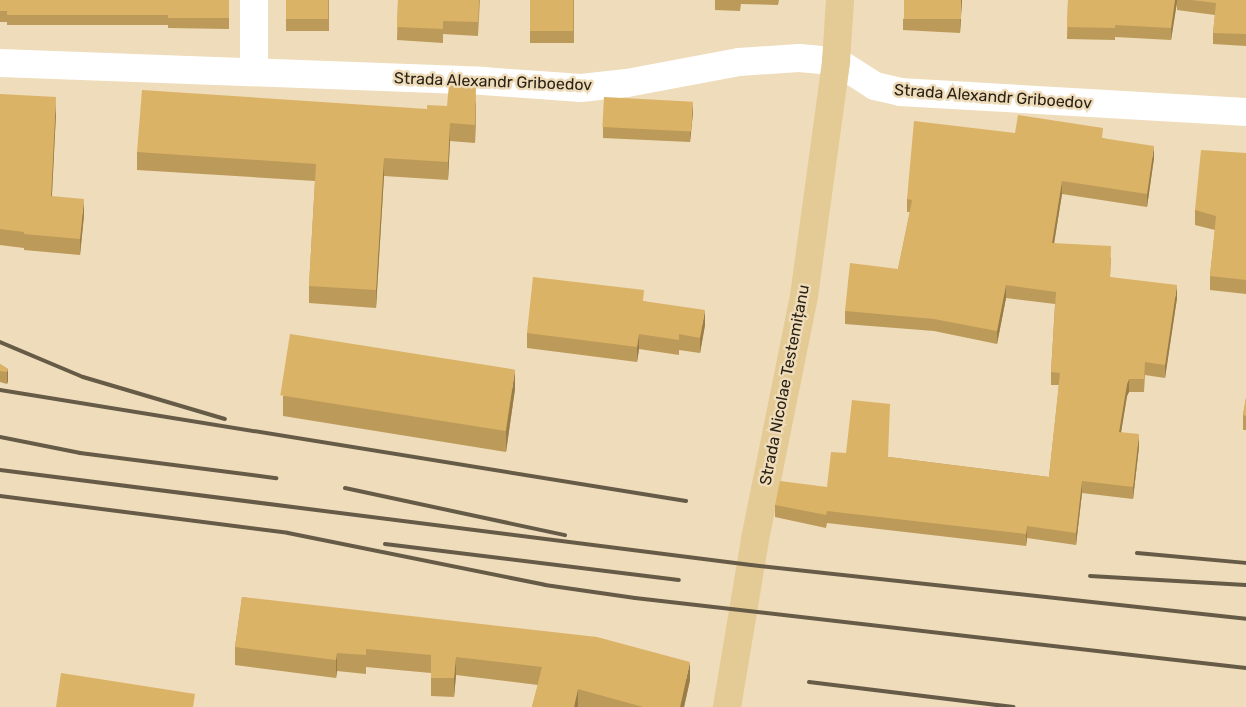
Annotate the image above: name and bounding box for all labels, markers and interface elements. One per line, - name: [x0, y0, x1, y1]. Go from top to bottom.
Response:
- street label: Strada Alexandr Griboedov: [393, 69, 593, 95]
- street label: Strada Alexandr Griboedov: [893, 80, 1093, 114]
- street label: Strada Nicolae Testemițanu: [756, 283, 814, 487]

